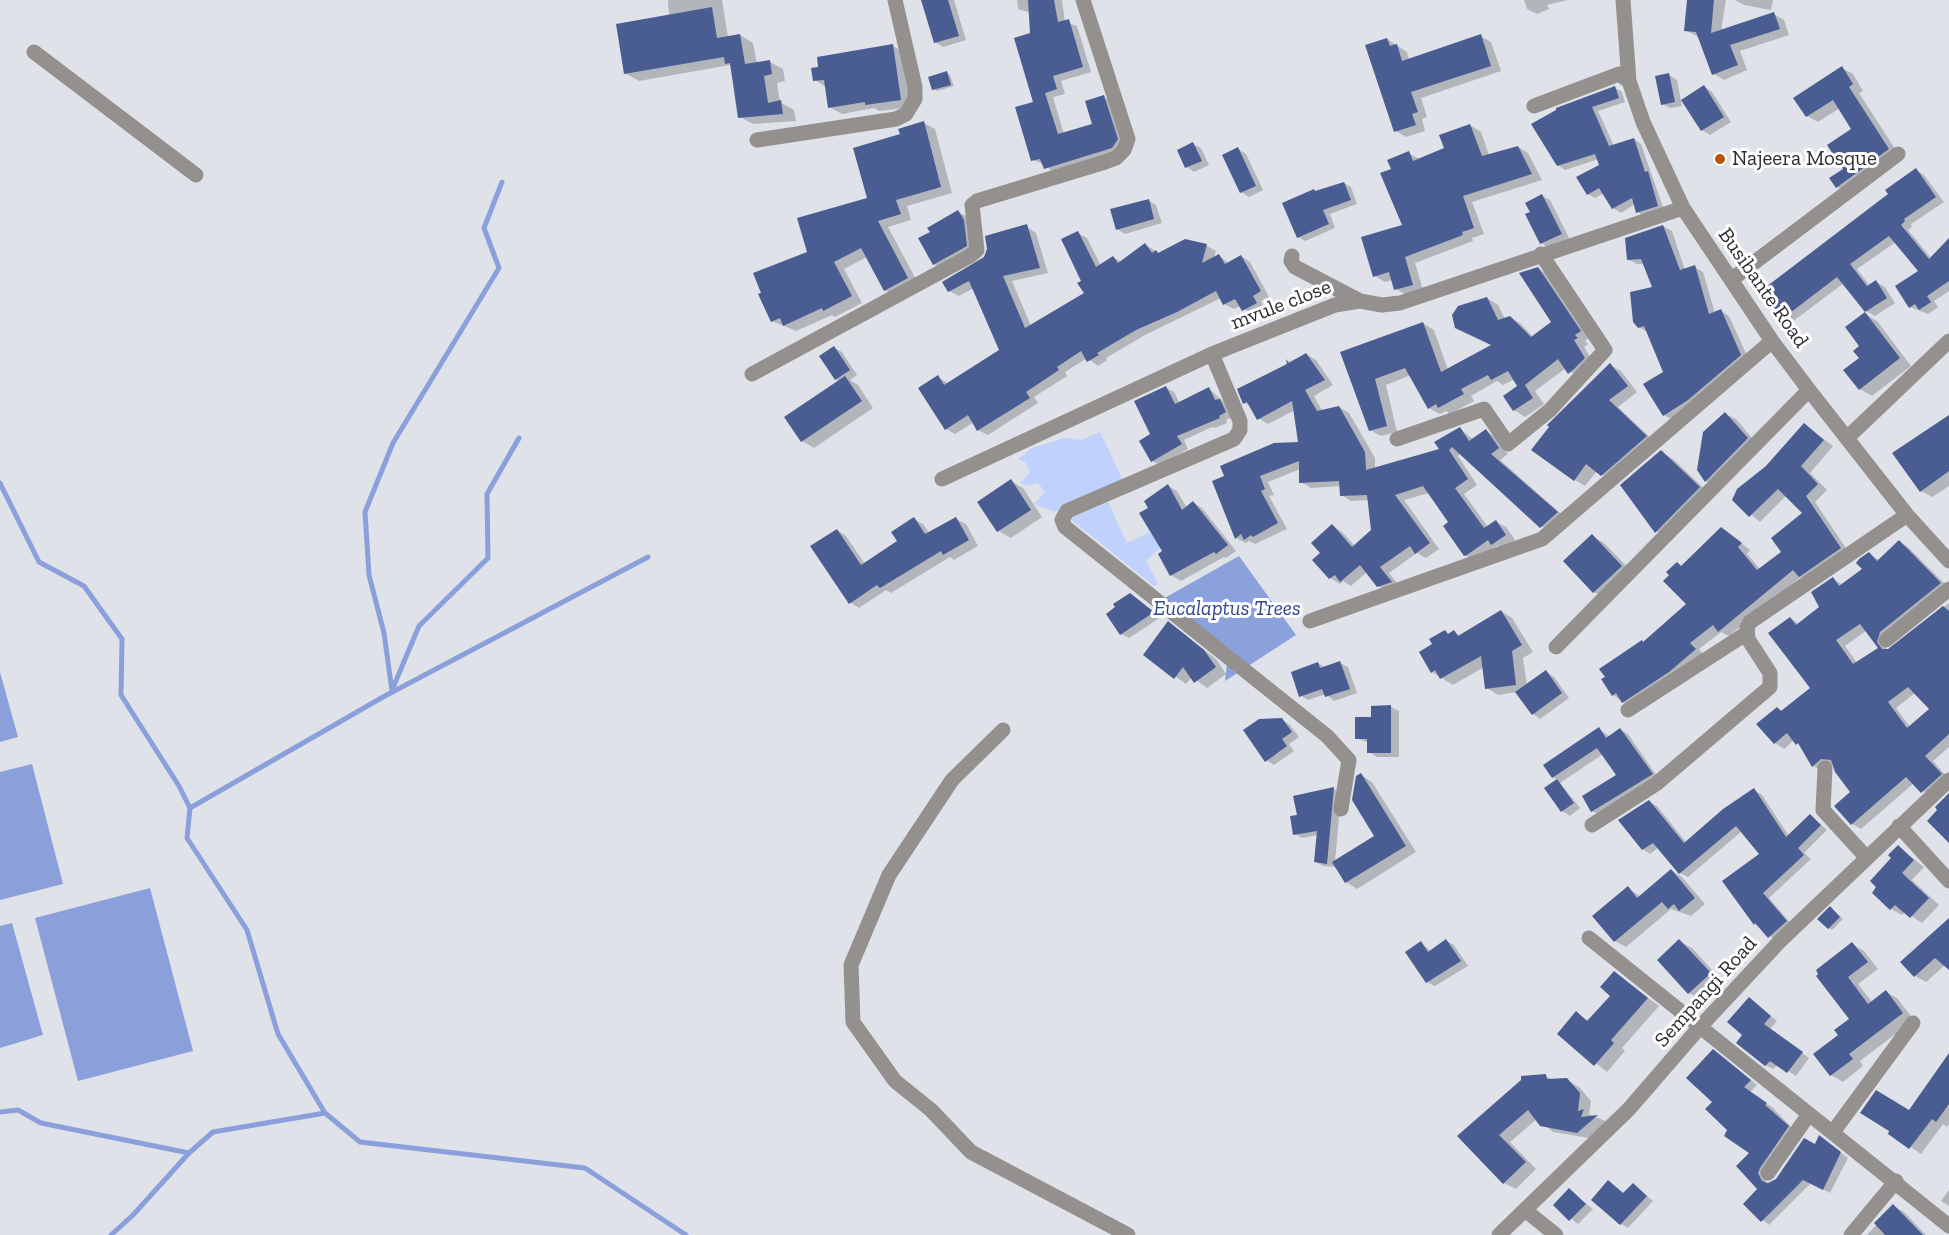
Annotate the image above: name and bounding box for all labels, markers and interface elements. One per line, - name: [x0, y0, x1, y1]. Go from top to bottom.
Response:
- place label: Najeera Mosque: [1732, 146, 1877, 172]
- marker: Najeera Mosque: [1713, 152, 1727, 166]
- street label: Busibante Road: [1712, 223, 1814, 353]
- street label: mvule close: [1227, 274, 1335, 336]
- park label: Eucalaptus Trees: [1153, 596, 1301, 622]
- street label: Sempangi Road: [1650, 931, 1762, 1053]

